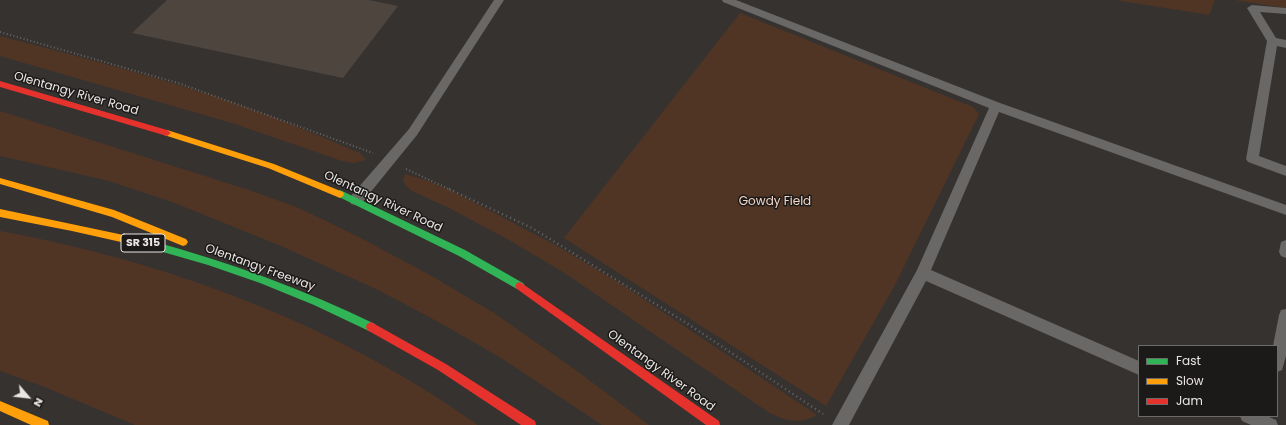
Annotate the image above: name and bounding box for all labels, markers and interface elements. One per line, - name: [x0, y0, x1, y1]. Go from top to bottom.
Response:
- street label: Olentangy River Road: [12, 69, 140, 119]
- street label: Olentangy River Road: [321, 168, 445, 236]
- park label: Gowdy Field: [739, 195, 811, 209]
- road number: SR 315: [121, 234, 165, 252]
- street label: Olentangy Freeway: [203, 241, 317, 295]
- street label: Olentangy River Road: [605, 327, 717, 415]
- legend: [1138, 345, 1278, 417]
- text: Fast: [1176, 352, 1201, 369]
- text: Slow: [1176, 372, 1204, 389]
- north arrow: [8, 377, 48, 417]
- text: Jam: [1176, 392, 1203, 409]
- text: N: [30, 395, 48, 410]

